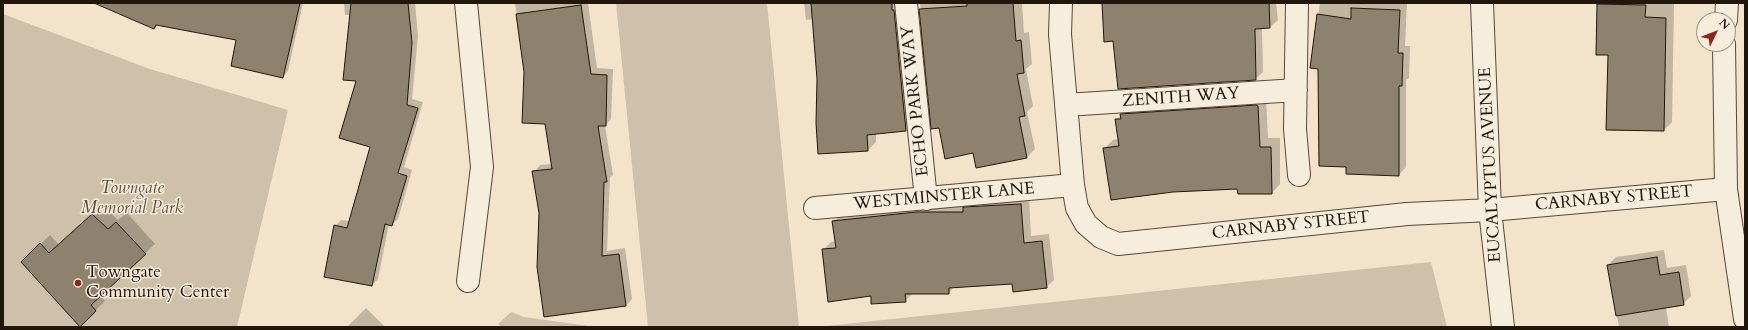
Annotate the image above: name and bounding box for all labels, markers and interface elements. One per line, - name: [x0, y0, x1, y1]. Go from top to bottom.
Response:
- north arrow: [1696, 12, 1736, 52]
- text: N: [1716, 16, 1733, 33]
- street label: ECHO PARK WAY: [898, 25, 934, 177]
- street label: EUCALYPTUS AVENUE: [1476, 67, 1506, 263]
- street label: ZENITH WAY: [1122, 84, 1240, 112]
- park label: Towngate Memorial Park: [81, 179, 183, 219]
- street label: WESTMINSTER LANE: [853, 179, 1035, 215]
- street label: CARNABY STREET: [1534, 182, 1694, 216]
- street label: CARNABY STREET: [1211, 208, 1371, 244]
- place label: Towngate Community Center: [86, 263, 229, 303]
- marker: Towngate Community Center: [73, 278, 83, 288]

